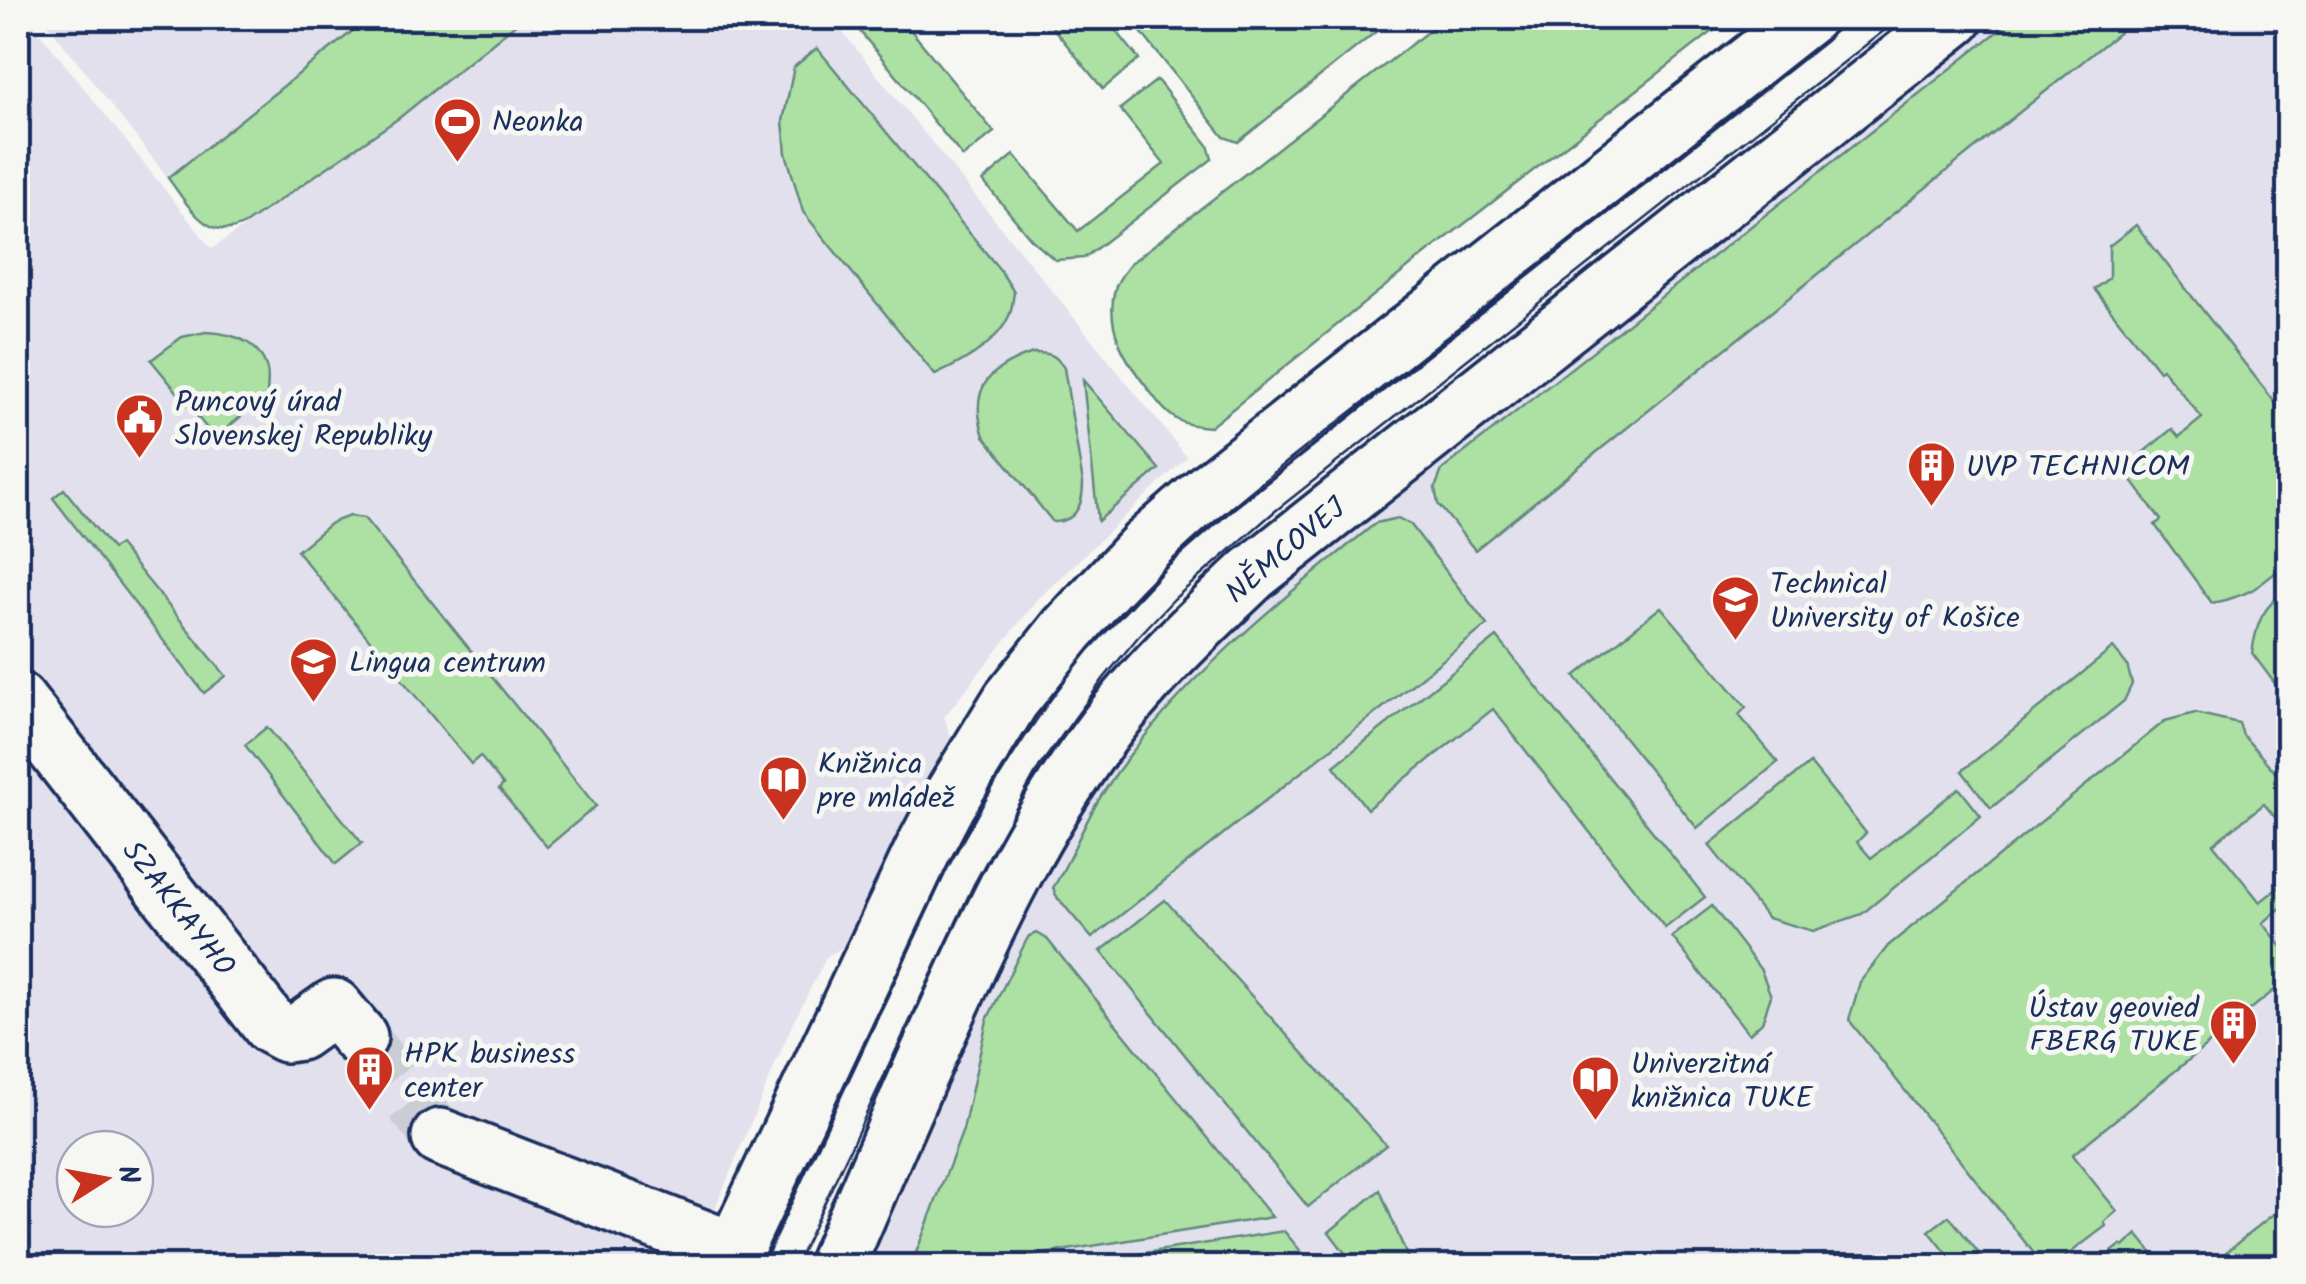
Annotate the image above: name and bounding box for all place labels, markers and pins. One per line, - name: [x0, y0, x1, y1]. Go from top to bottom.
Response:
- sports icon: Neonka: [431, 95, 483, 163]
- place label: Neonka: [492, 99, 584, 147]
- place label: Puncový úrad Slovenskej Republiky: [175, 379, 433, 461]
- public building icon: Puncový úrad Slovenskej Republiky: [114, 392, 166, 460]
- building icon: UVP TECHNICOM: [1905, 440, 1957, 508]
- place label: UVP TECHNICOM: [1966, 444, 2190, 492]
- place label: Technical University of Košice: [1770, 561, 2020, 643]
- school or university icon: Technical University of Košice: [1709, 574, 1761, 642]
- school or university icon: Lingua centrum: [288, 636, 340, 704]
- place label: Lingua centrum: [349, 640, 546, 688]
- place label: Knižnica pre mládež: [816, 741, 956, 823]
- library icon: Knižnica pre mládež: [757, 754, 809, 822]
- place label: Ústav geovied FBERG TUKE: [2028, 985, 2200, 1067]
- building icon: Ústav geovied FBERG TUKE: [2208, 998, 2260, 1066]
- place label: HPK business center: [404, 1031, 576, 1113]
- place label: Univerzitná knižnica TUKE: [1631, 1041, 1814, 1123]
- building icon: HPK business center: [343, 1044, 395, 1112]
- library icon: Univerzitná knižnica TUKE: [1570, 1054, 1622, 1122]

